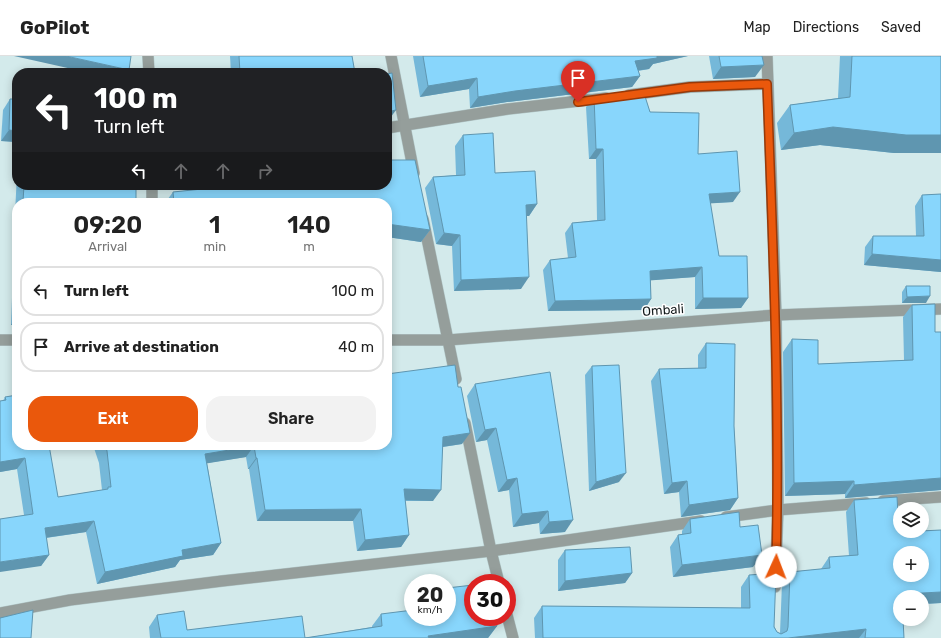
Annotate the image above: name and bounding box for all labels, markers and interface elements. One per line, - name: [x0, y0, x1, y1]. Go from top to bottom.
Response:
- text: GoPilot: [20, 16, 89, 39]
- text: Map: [744, 19, 771, 36]
- text: Directions: [793, 19, 859, 36]
- text: Saved: [881, 19, 921, 36]
- pin: [561, 61, 595, 102]
- icon: arrive: [567, 67, 589, 89]
- text: 100 m: [94, 82, 178, 115]
- icon: left: [28, 84, 80, 136]
- text: Turn left: [94, 116, 164, 138]
- icon: left: [128, 160, 150, 182]
- icon: ahead: [170, 160, 192, 182]
- icon: ahead: [212, 160, 234, 182]
- icon: right: [254, 160, 276, 182]
- text: 09:20: [73, 211, 142, 239]
- text: 1: [209, 211, 221, 239]
- text: 140: [287, 211, 331, 239]
- text: Arrival: [88, 239, 127, 254]
- text: min: [204, 239, 226, 254]
- text: m: [303, 239, 315, 254]
- icon: left: [30, 280, 52, 302]
- text: Turn left: [64, 282, 129, 300]
- text: 100 m: [332, 282, 374, 300]
- street label: Ombali: [642, 301, 684, 319]
- icon: arrive: [30, 336, 52, 358]
- text: Arrive at destination: [64, 338, 219, 356]
- text: 40 m: [338, 338, 374, 356]
- button: Exit: [28, 396, 198, 442]
- button: Share: [206, 396, 376, 442]
- map controls: [893, 502, 929, 626]
- button: layers: [893, 502, 929, 538]
- position arrow: [755, 546, 797, 588]
- button: +: [893, 546, 929, 582]
- speed limit sign: 30: [464, 574, 516, 626]
- text: 20: [417, 583, 443, 607]
- button: −: [893, 590, 929, 626]
- text: km/h: [418, 604, 442, 616]

